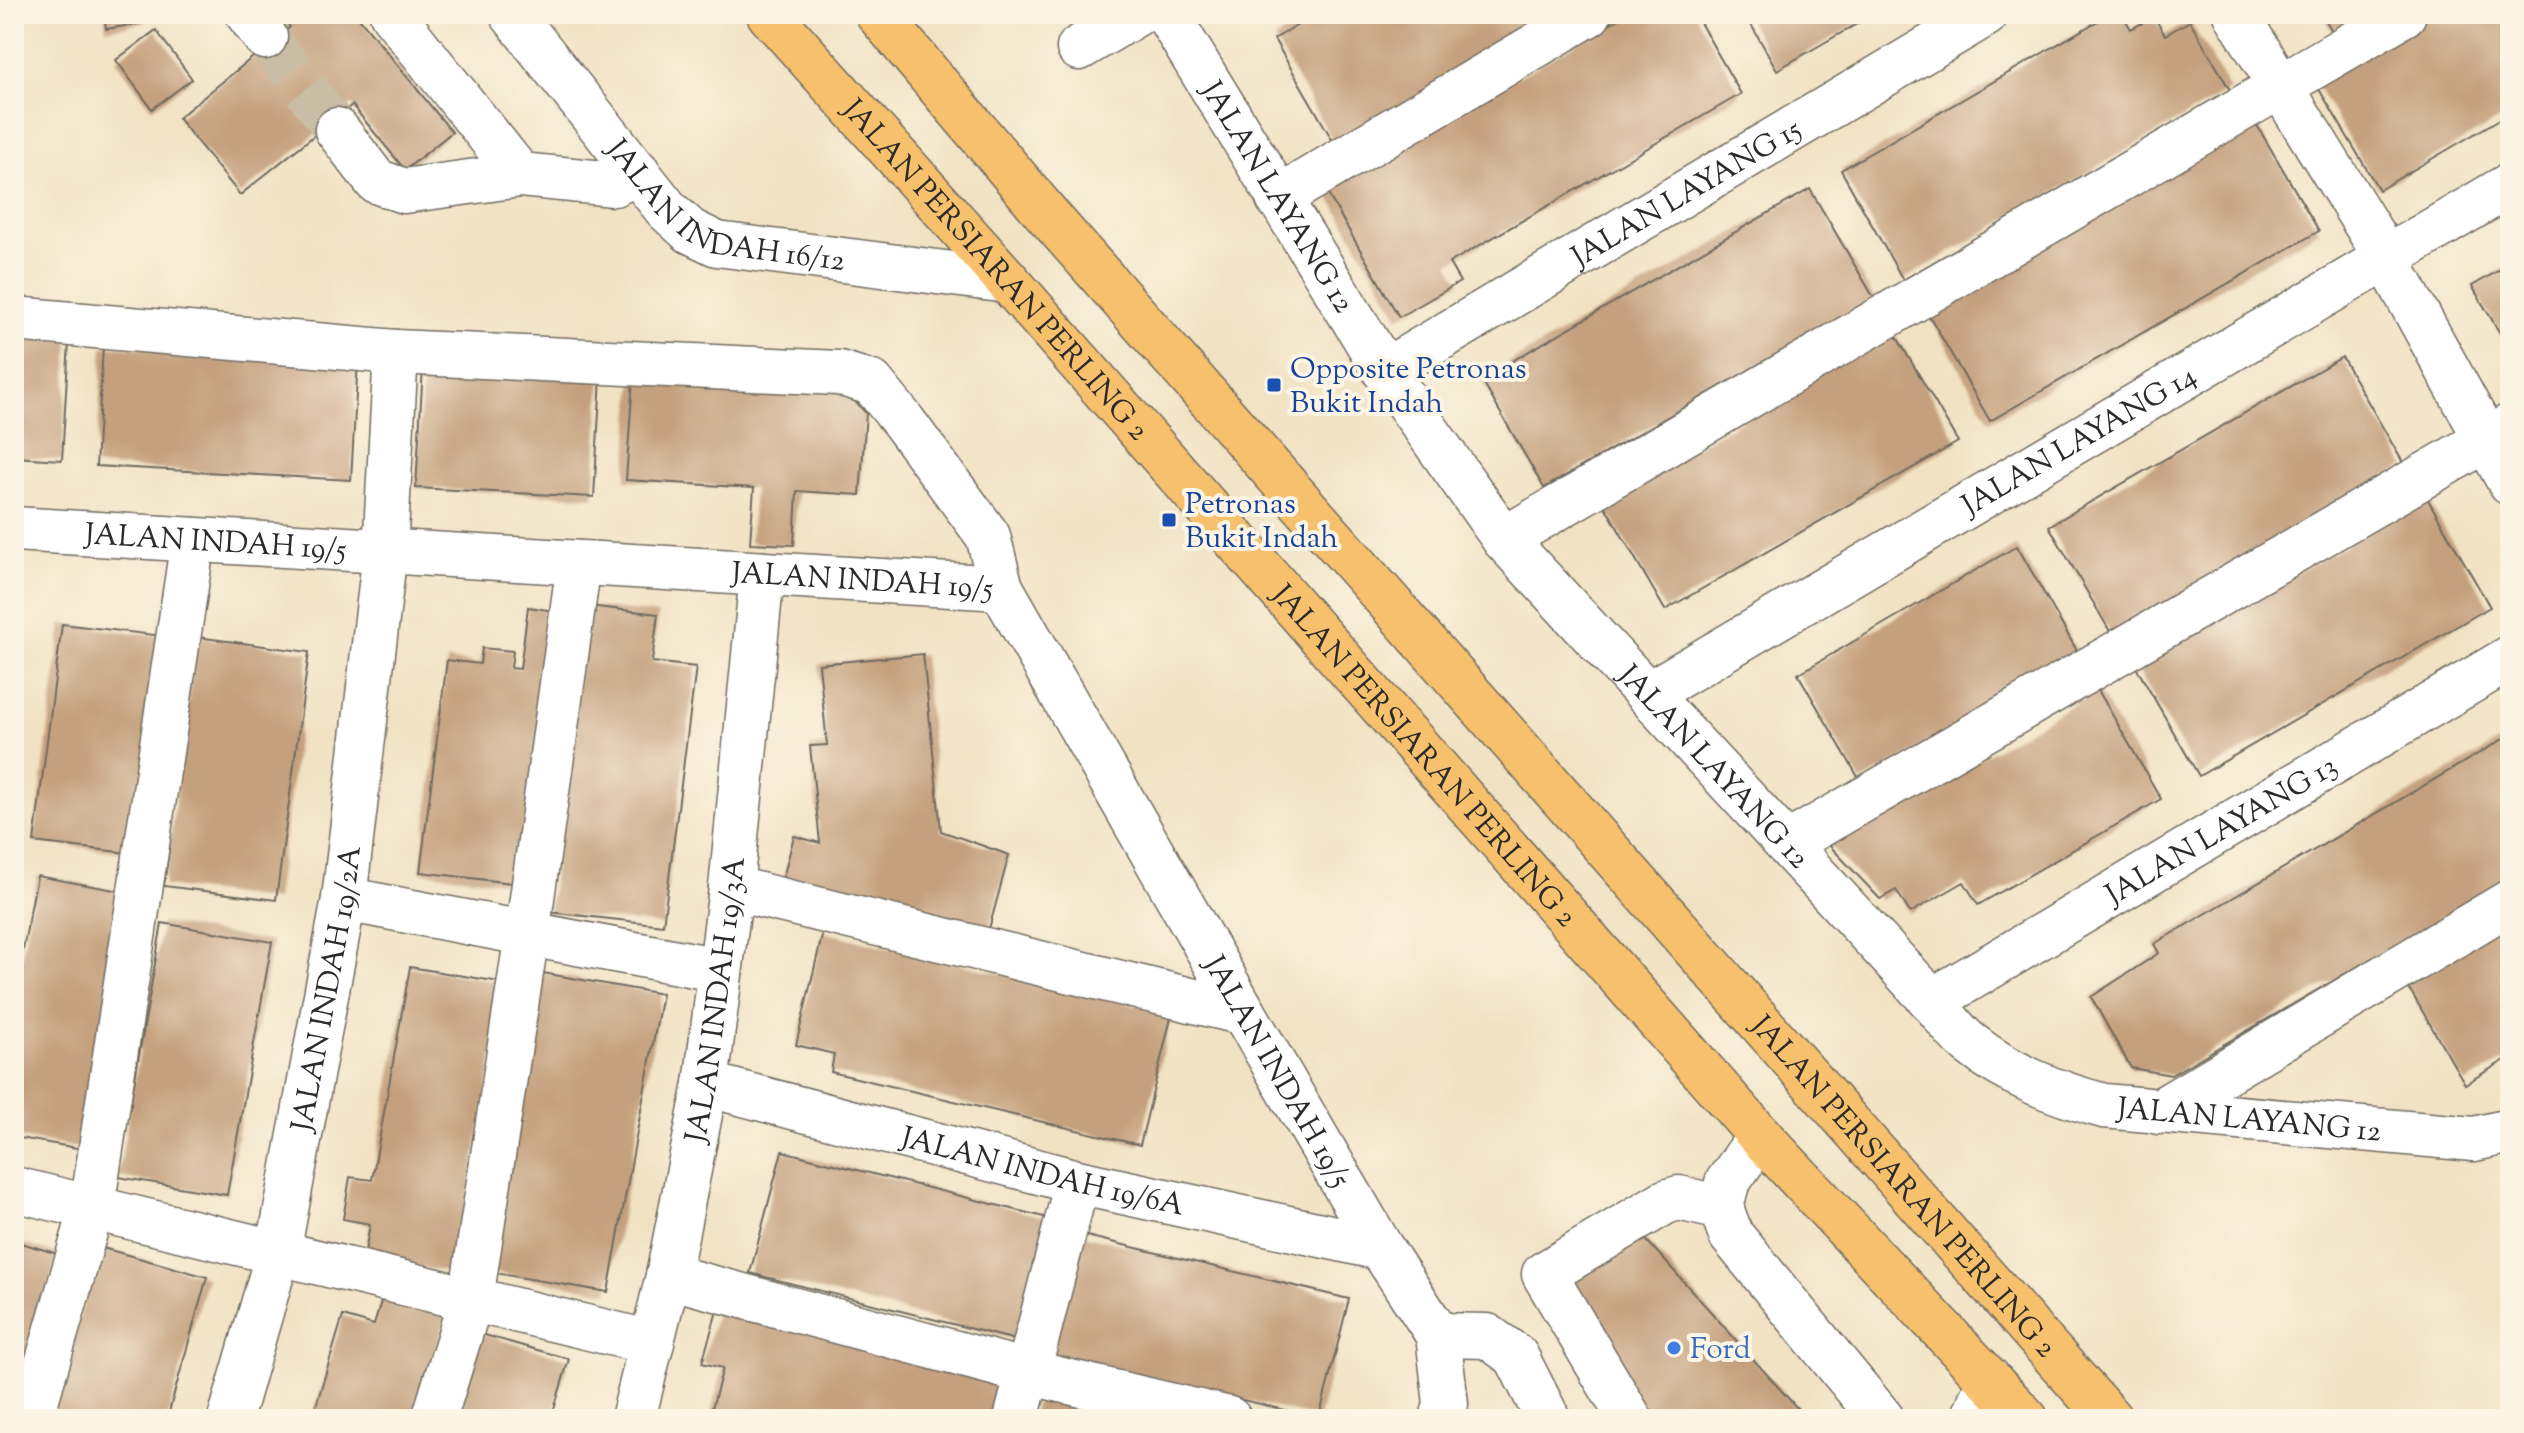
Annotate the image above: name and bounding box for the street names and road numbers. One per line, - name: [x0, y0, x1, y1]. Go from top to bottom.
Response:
- street label: JALAN LAYANG 12: [1188, 72, 1364, 322]
- street label: JALAN PERSIARAN PERLING 2: [830, 89, 1158, 451]
- street label: JALAN LAYANG 15: [1562, 109, 1810, 281]
- street label: JALAN INDAH 16/12: [594, 129, 847, 284]
- street label: JALAN LAYANG 14: [1953, 356, 2205, 529]
- street label: JALAN INDAH 19/5: [82, 514, 347, 573]
- street label: JALAN INDAH 19/5: [728, 553, 994, 611]
- street label: JALAN PERSIARAN PERLING 2: [1259, 575, 1586, 938]
- street label: JALAN LAYANG 12: [1606, 655, 1818, 880]
- street label: JALAN LAYANG 13: [2097, 746, 2346, 918]
- street label: JALAN INDAH 19/2A: [282, 843, 374, 1137]
- street label: JALAN INDAH 19/3A: [676, 855, 758, 1148]
- street label: JALAN INDAH 19/5: [1191, 947, 1360, 1196]
- street label: JALAN PERSIARAN PERLING 2: [1738, 1006, 2066, 1368]
- street label: JALAN LAYANG 12: [2113, 1088, 2383, 1155]
- street label: JALAN INDAH 19/6A: [894, 1117, 1188, 1229]

